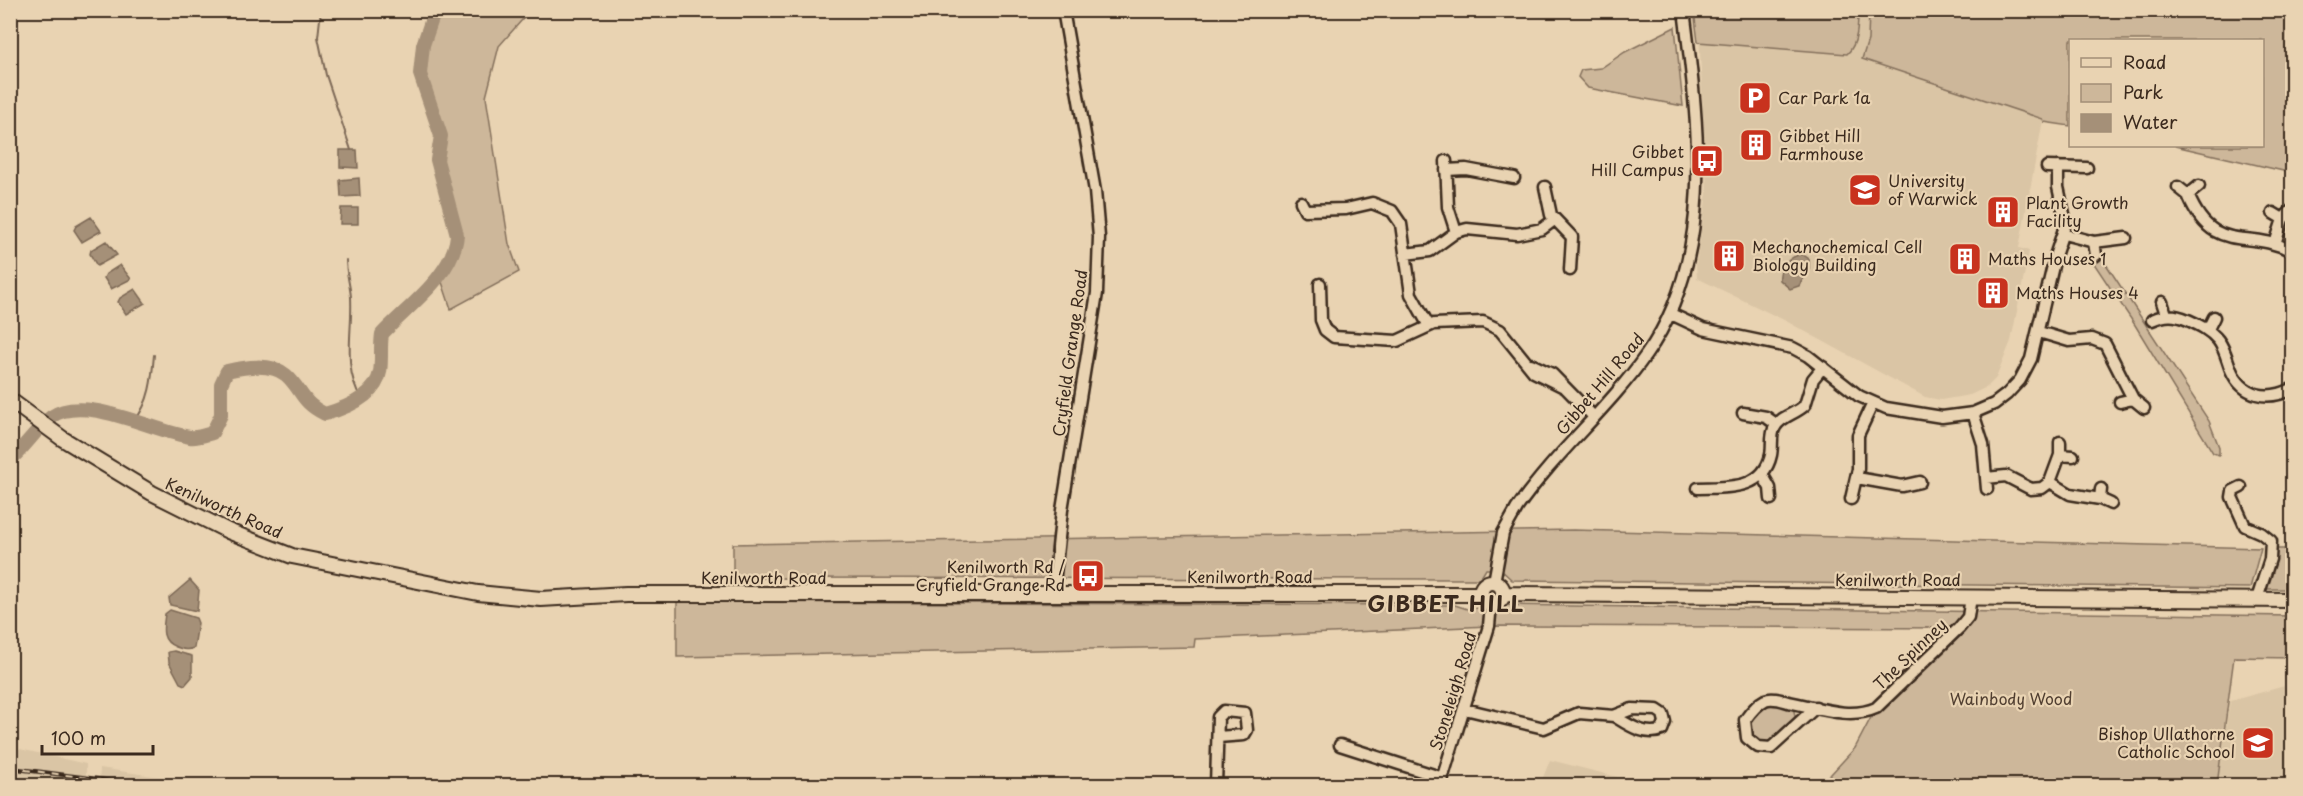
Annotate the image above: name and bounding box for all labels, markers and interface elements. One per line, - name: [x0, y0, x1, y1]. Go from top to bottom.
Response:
- legend: [2069, 39, 2264, 147]
- text: Road: [2123, 48, 2167, 75]
- text: Park: [2123, 78, 2163, 105]
- parking icon: Car Park 1a: [1737, 80, 1773, 116]
- place label: Car Park 1a: [1778, 85, 1870, 109]
- text: Water: [2123, 108, 2178, 135]
- place label: Gibbet Hill Farmhouse: [1779, 123, 1864, 165]
- building icon: Gibbet Hill Farmhouse: [1738, 127, 1774, 163]
- place label: Gibbet Hill Campus: [1591, 139, 1684, 181]
- bus stop icon: Gibbet Hill Campus: [1689, 143, 1725, 179]
- place label: University of Warwick: [1888, 168, 1978, 210]
- school or university icon: University of Warwick: [1847, 172, 1883, 208]
- place label: Plant Growth Facility: [2026, 190, 2129, 232]
- building icon: Plant Growth Facility: [1985, 194, 2021, 230]
- place label: Mechanochemical Cell Biology Building: [1752, 234, 1922, 276]
- building icon: Mechanochemical Cell Biology Building: [1711, 238, 1747, 274]
- building icon: Maths Houses 1: [1947, 241, 1983, 277]
- place label: Maths Houses 1: [1988, 246, 2106, 270]
- street label: Cryfield Grange Road: [1045, 268, 1093, 438]
- building icon: Maths Houses 4: [1975, 275, 2011, 311]
- place label: Maths Houses 4: [2016, 280, 2139, 304]
- street label: Gibbet Hill Road: [1549, 327, 1649, 439]
- street label: Kenilworth Road: [162, 471, 287, 544]
- place label: Kenilworth Rd / Cryfield Grange Rd: [915, 554, 1065, 596]
- bus stop icon: Kenilworth Rd / Cryfield Grange Rd: [1070, 558, 1106, 594]
- street label: Kenilworth Road: [1187, 564, 1313, 588]
- street label: Kenilworth Road: [701, 565, 827, 589]
- street label: Kenilworth Road: [1835, 567, 1961, 591]
- district label: GIBBET HILL: [1367, 586, 1525, 619]
- street label: The Spinney: [1867, 612, 1951, 695]
- street label: Stoneleigh Road: [1423, 628, 1481, 753]
- park label: Wainbody Wood: [1950, 686, 2072, 710]
- scale bar: [42, 718, 153, 756]
- place label: Bishop Ullathorne Catholic School: [2098, 721, 2235, 763]
- text: 100 m: [51, 724, 106, 751]
- school or university icon: Bishop Ullathorne Catholic School: [2240, 725, 2276, 761]

